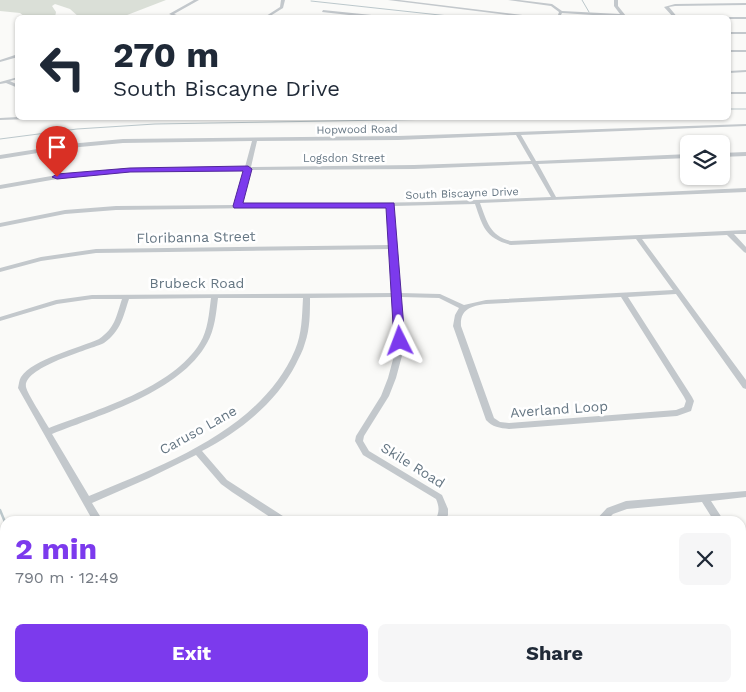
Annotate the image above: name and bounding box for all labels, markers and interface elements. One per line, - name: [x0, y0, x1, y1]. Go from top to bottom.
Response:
- text: 270 m: [113, 34, 219, 76]
- icon: left: [30, 35, 95, 100]
- text: South Biscayne Drive: [113, 76, 340, 101]
- street label: Hopwood Road: [316, 122, 398, 137]
- pin: [36, 126, 78, 177]
- icon: arrive: [43, 133, 71, 161]
- map controls: [680, 135, 730, 185]
- button: layers: [680, 135, 730, 185]
- street label: Logsdon Street: [303, 152, 385, 165]
- street label: South Biscayne Drive: [405, 185, 519, 202]
- street label: Floribanna Street: [136, 228, 256, 246]
- street label: Brubeck Road: [150, 275, 244, 291]
- position arrow: [373, 314, 425, 366]
- street label: Averland Loop: [510, 398, 608, 420]
- street label: Caruso Lane: [157, 402, 239, 458]
- street label: Skile Road: [378, 439, 448, 491]
- text: 2 min: [15, 531, 97, 566]
- button: close: [679, 533, 731, 585]
- text: 790 m · 12:49: [15, 568, 119, 587]
- button: Exit: [15, 624, 368, 682]
- button: Share: [378, 624, 731, 682]

